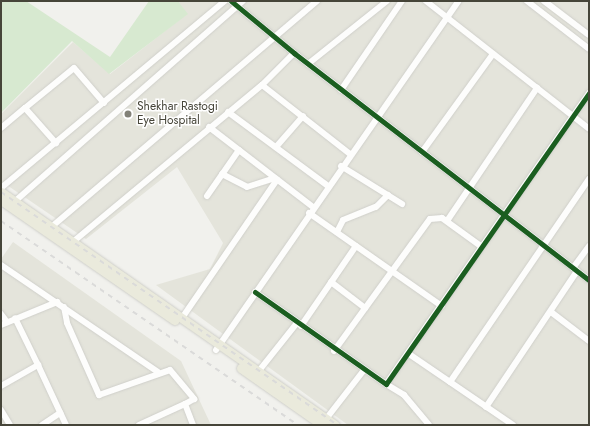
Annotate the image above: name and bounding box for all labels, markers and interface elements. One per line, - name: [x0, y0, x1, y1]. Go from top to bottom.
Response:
- place label: Shekhar Rastogi Eye Hospital: [137, 100, 218, 128]
- marker: Shekhar Rastogi Eye Hospital: [122, 108, 134, 120]

